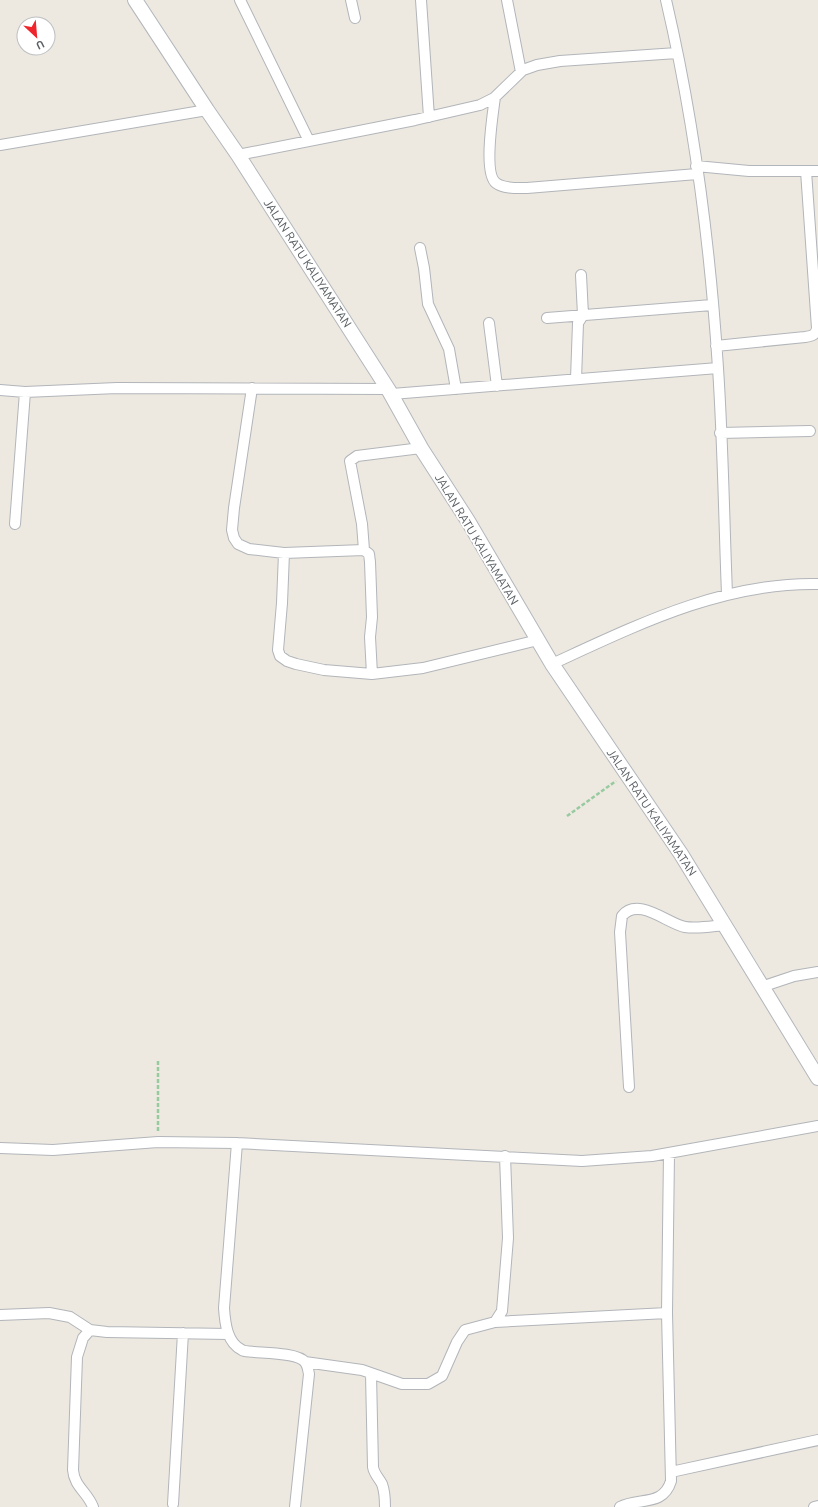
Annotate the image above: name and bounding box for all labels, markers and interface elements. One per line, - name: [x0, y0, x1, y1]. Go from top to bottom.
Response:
- north arrow: [16, 16, 56, 56]
- text: U: [34, 38, 46, 52]
- street label: JALAN RATU KALIYAMATAN: [262, 196, 354, 330]
- street label: JALAN RATU KALIYAMATAN: [433, 471, 521, 607]
- street label: JALAN RATU KALIYAMATAN: [605, 746, 699, 878]

